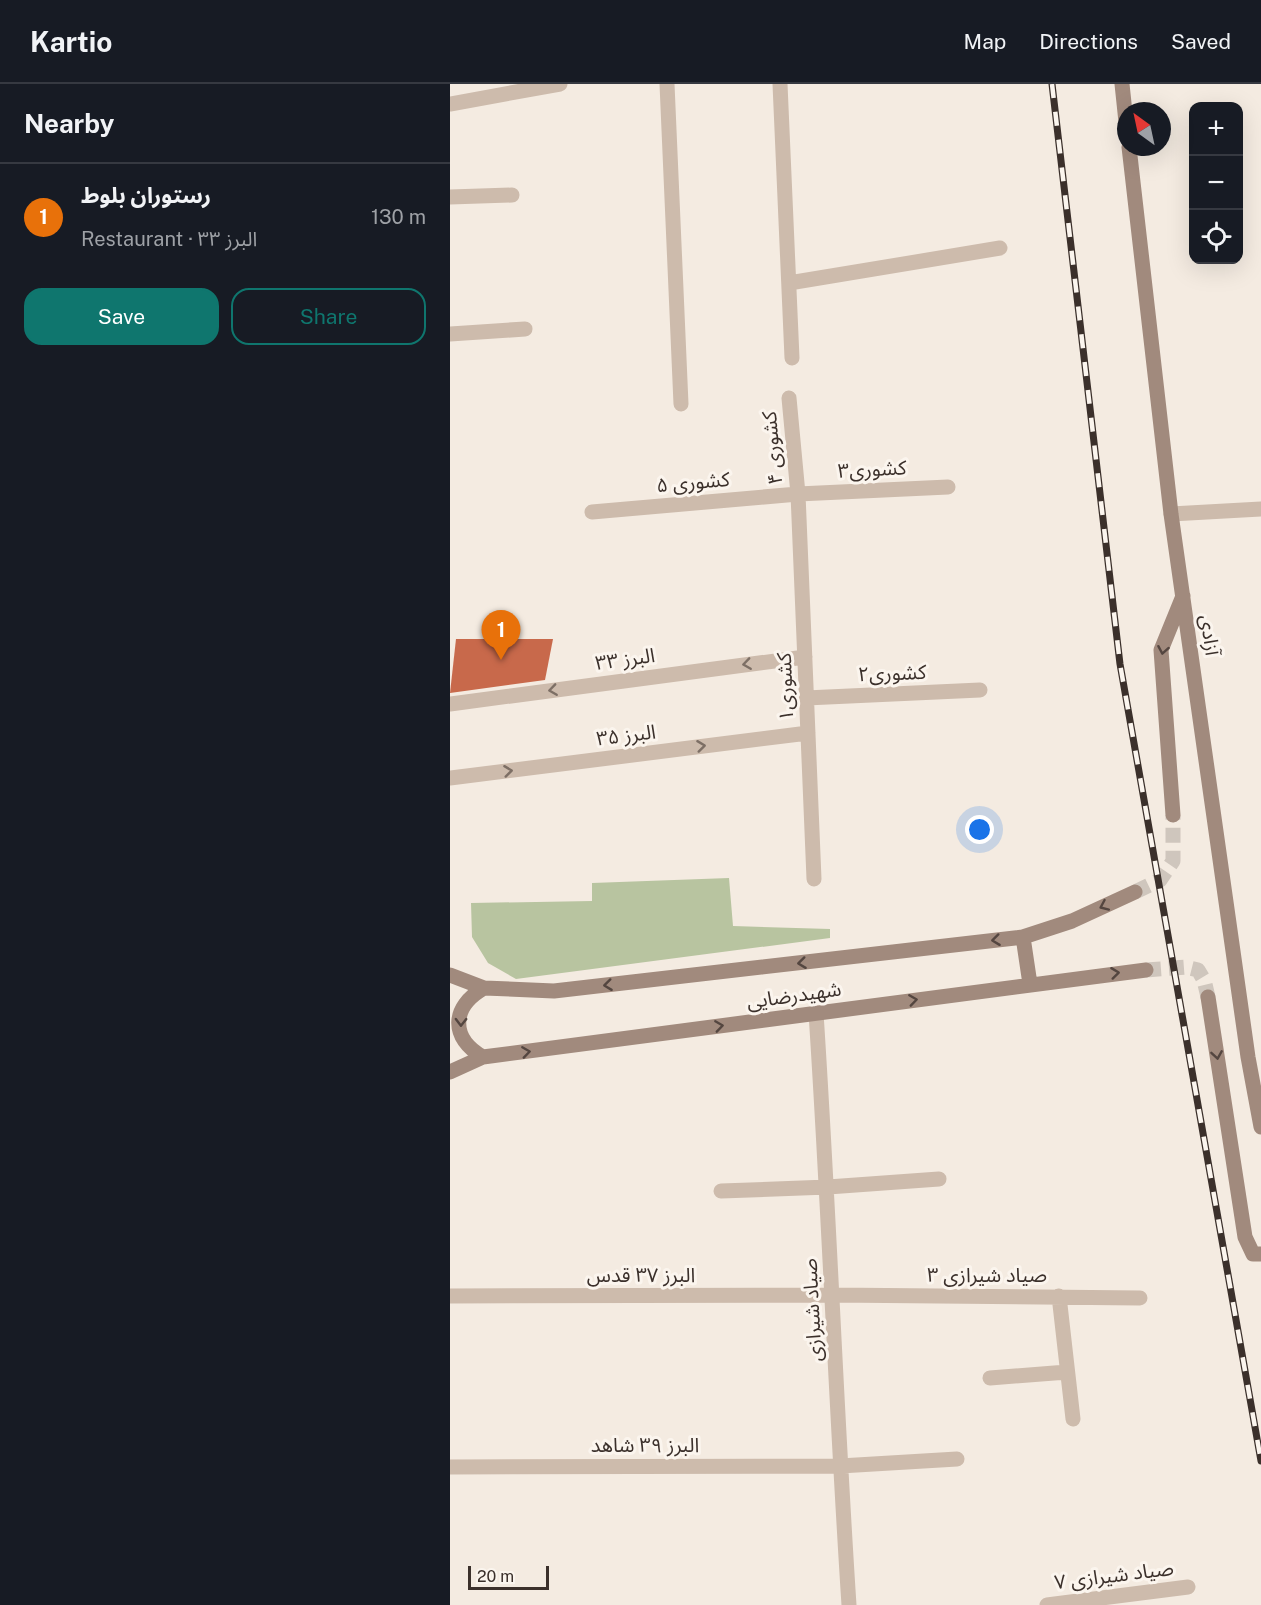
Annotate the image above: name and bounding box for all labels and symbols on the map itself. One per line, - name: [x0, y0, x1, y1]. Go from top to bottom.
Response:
- north arrow: [1117, 102, 1171, 156]
- street label: کشوری ۴: [757, 410, 787, 486]
- street label: کشوری۳: [837, 455, 908, 483]
- street label: کشوری ۵: [655, 467, 731, 497]
- pin: 1: [482, 610, 520, 660]
- street label: آزادی: [1195, 613, 1225, 658]
- street label: البرز ۳۳: [594, 643, 656, 675]
- one-way arrow: [1157, 645, 1170, 655]
- street label: کشوری۱: [772, 652, 798, 722]
- one-way arrow: [742, 658, 751, 670]
- street label: کشوری۲: [857, 660, 927, 686]
- one-way arrow: [549, 683, 558, 696]
- street label: البرز ۳۵: [595, 719, 657, 751]
- one-way arrow: [697, 741, 706, 753]
- one-way arrow: [503, 765, 513, 777]
- your location: [965, 815, 994, 844]
- one-way arrow: [1099, 899, 1110, 911]
- one-way arrow: [991, 933, 1000, 946]
- one-way arrow: [797, 956, 806, 969]
- one-way arrow: [1111, 968, 1120, 980]
- street label: شهیدرضایی: [745, 976, 843, 1014]
- one-way arrow: [604, 978, 613, 991]
- one-way arrow: [908, 995, 917, 1007]
- one-way arrow: [455, 1018, 467, 1027]
- one-way arrow: [715, 1020, 724, 1033]
- one-way arrow: [521, 1046, 531, 1058]
- one-way arrow: [1211, 1050, 1223, 1060]
- street label: صیاد شیرازی: [797, 1258, 827, 1362]
- street label: البرز ۳۷ قدس: [587, 1263, 695, 1287]
- street label: صیاد شیرازی ۳: [927, 1263, 1047, 1287]
- street label: البرز ۳۹ شاهد: [591, 1433, 699, 1457]
- street label: صیاد شیرازی ۷: [1053, 1556, 1175, 1594]
- scale bar: [468, 1563, 549, 1590]

